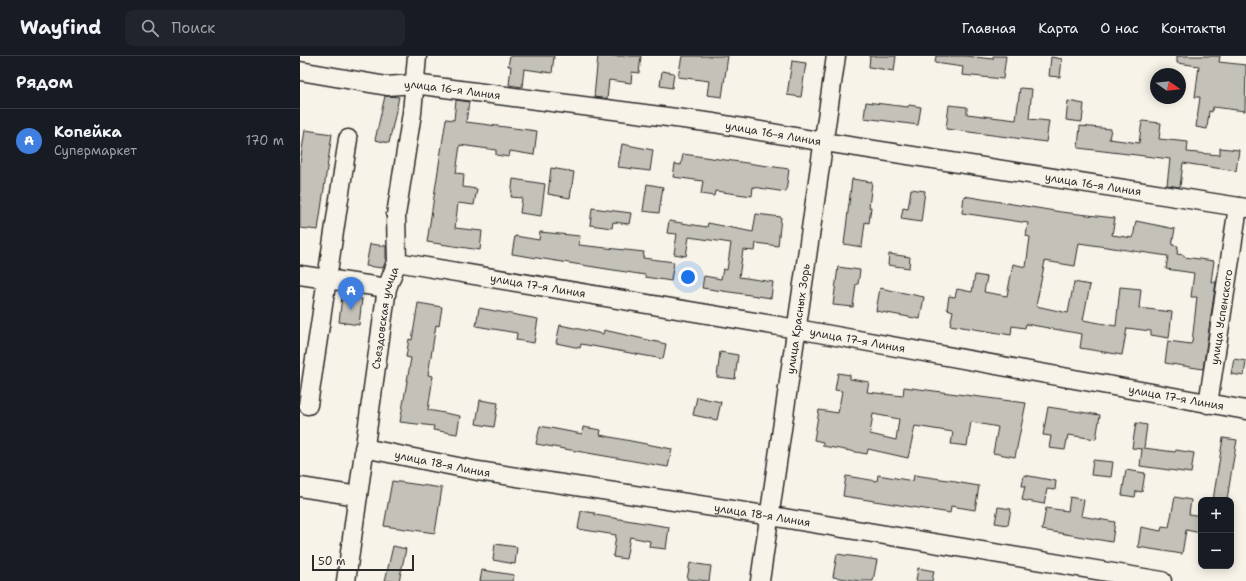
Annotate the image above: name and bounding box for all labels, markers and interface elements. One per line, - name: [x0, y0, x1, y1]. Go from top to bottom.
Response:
- search box: [125, 10, 405, 46]
- text: Wayfind: [20, 15, 101, 40]
- icon: search: [139, 17, 161, 39]
- text: Поиск: [171, 18, 215, 38]
- text: Главная: [962, 19, 1016, 37]
- text: Карта: [1038, 19, 1078, 37]
- text: О нас: [1100, 19, 1139, 37]
- text: Контакты: [1161, 19, 1226, 37]
- north arrow: [1150, 68, 1186, 104]
- text: Рядом: [16, 71, 73, 93]
- street label: улица 16-я Линия: [404, 76, 501, 103]
- street label: улица 16-я Линия: [724, 118, 822, 149]
- text: Копейка: [54, 122, 122, 142]
- text: A: [24, 132, 34, 149]
- text: 170 m: [246, 132, 284, 149]
- text: Супермаркет: [54, 142, 137, 159]
- street label: улица 16-я Линия: [1044, 169, 1142, 199]
- street label: улица Красных Зорь: [783, 262, 813, 375]
- street label: Съездовская улица: [368, 264, 402, 370]
- your location: [678, 267, 698, 287]
- street label: улица Успенского: [1207, 268, 1236, 366]
- street label: улица 17-я Линия: [489, 270, 587, 301]
- pin: A: [338, 277, 364, 310]
- street label: улица 17-я Линия: [809, 324, 906, 356]
- street label: улица 17-я Линия: [1127, 381, 1225, 413]
- street label: улица 18-я Линия: [393, 447, 491, 480]
- map controls: [1198, 497, 1234, 569]
- button: +: [1198, 497, 1234, 533]
- street label: улица 18-я Линия: [713, 500, 812, 530]
- button: −: [1198, 533, 1234, 569]
- scale bar: [312, 553, 414, 572]
- text: 50 m: [318, 554, 346, 569]

